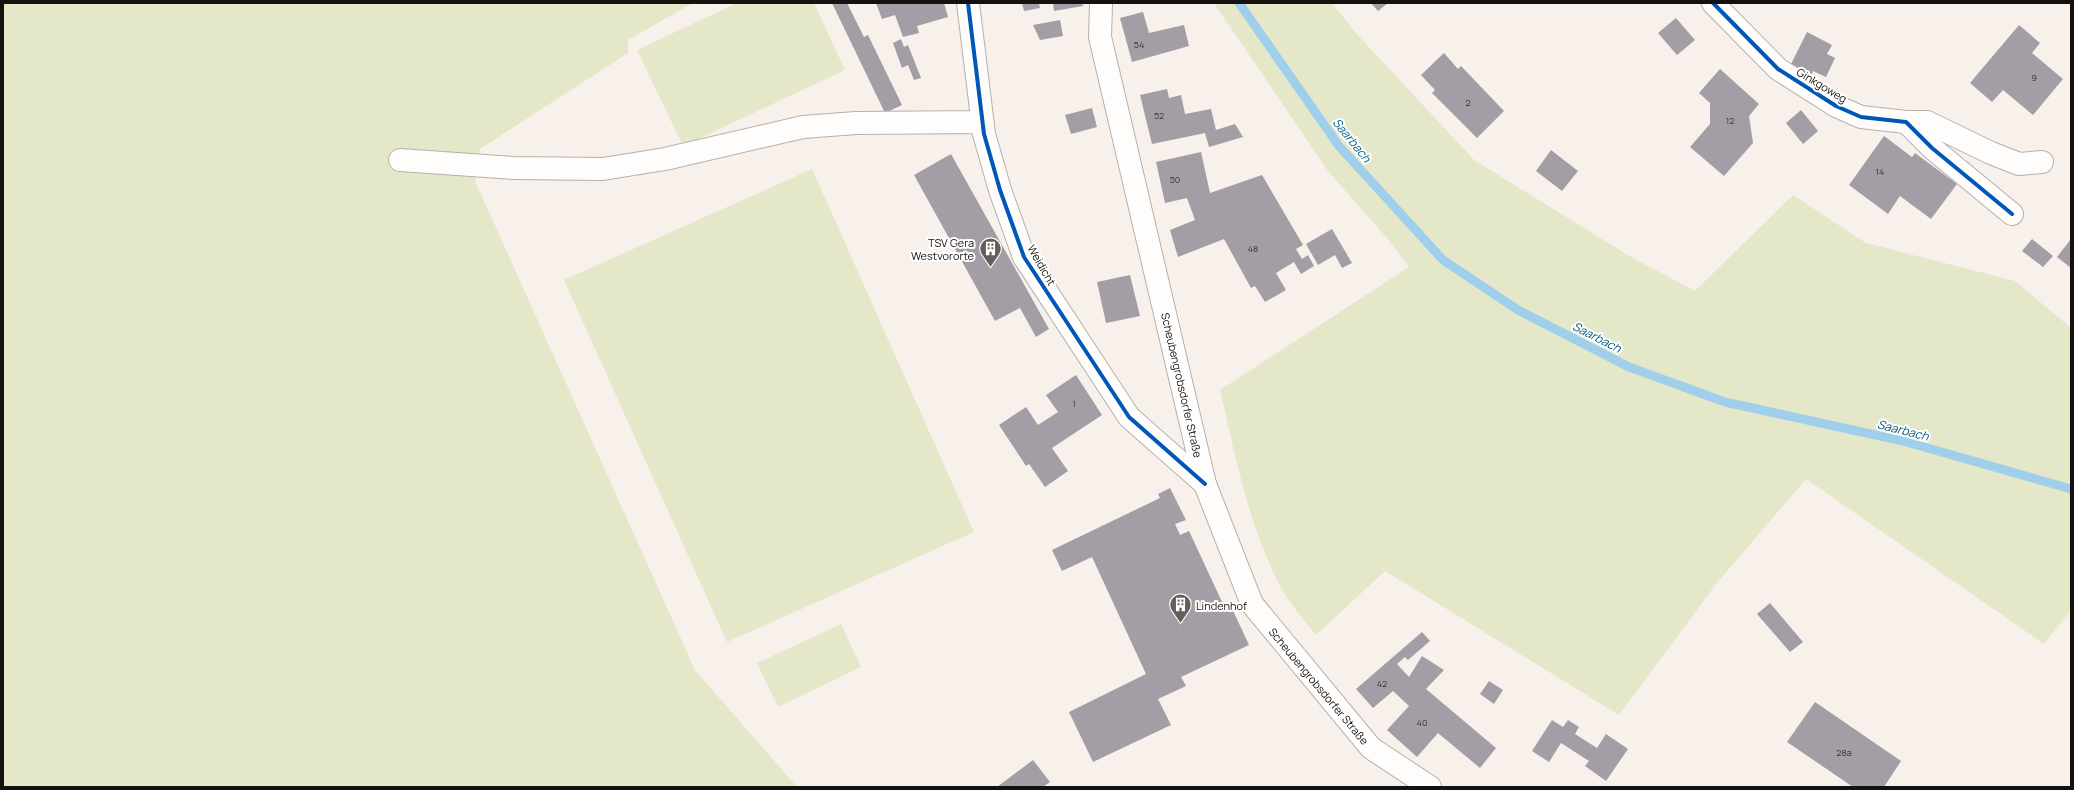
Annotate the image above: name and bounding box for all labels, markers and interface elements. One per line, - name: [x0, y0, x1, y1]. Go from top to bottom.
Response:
- house number: 54: [1134, 38, 1144, 51]
- street label: Ginkgoweg: [1794, 64, 1850, 106]
- house number: 9: [2031, 71, 2037, 84]
- house number: 2: [1465, 96, 1471, 109]
- house number: 52: [1154, 109, 1164, 122]
- water label: Saarbach: [1329, 114, 1376, 166]
- house number: 12: [1726, 114, 1734, 127]
- house number: 14: [1876, 165, 1884, 178]
- house number: 50: [1170, 173, 1180, 186]
- place label: TSV Gera Westvororte: [911, 235, 975, 263]
- building icon: TSV Gera Westvororte: [977, 235, 1003, 268]
- street label: Weidicht: [1024, 242, 1060, 288]
- house number: 48: [1248, 242, 1258, 255]
- street label: Scheubengrobsdorfer Straße: [1158, 311, 1206, 459]
- water label: Saarbach: [1570, 317, 1625, 357]
- house number: 1: [1072, 397, 1076, 410]
- water label: Saarbach: [1875, 415, 1931, 445]
- building icon: Lindenhof: [1168, 592, 1194, 625]
- place label: Lindenhof: [1196, 598, 1247, 613]
- street label: Scheubengrobsdorfer Straße: [1266, 624, 1373, 748]
- house number: 42: [1377, 677, 1387, 690]
- house number: 40: [1417, 716, 1427, 729]
- house number: 28a: [1836, 746, 1852, 759]

